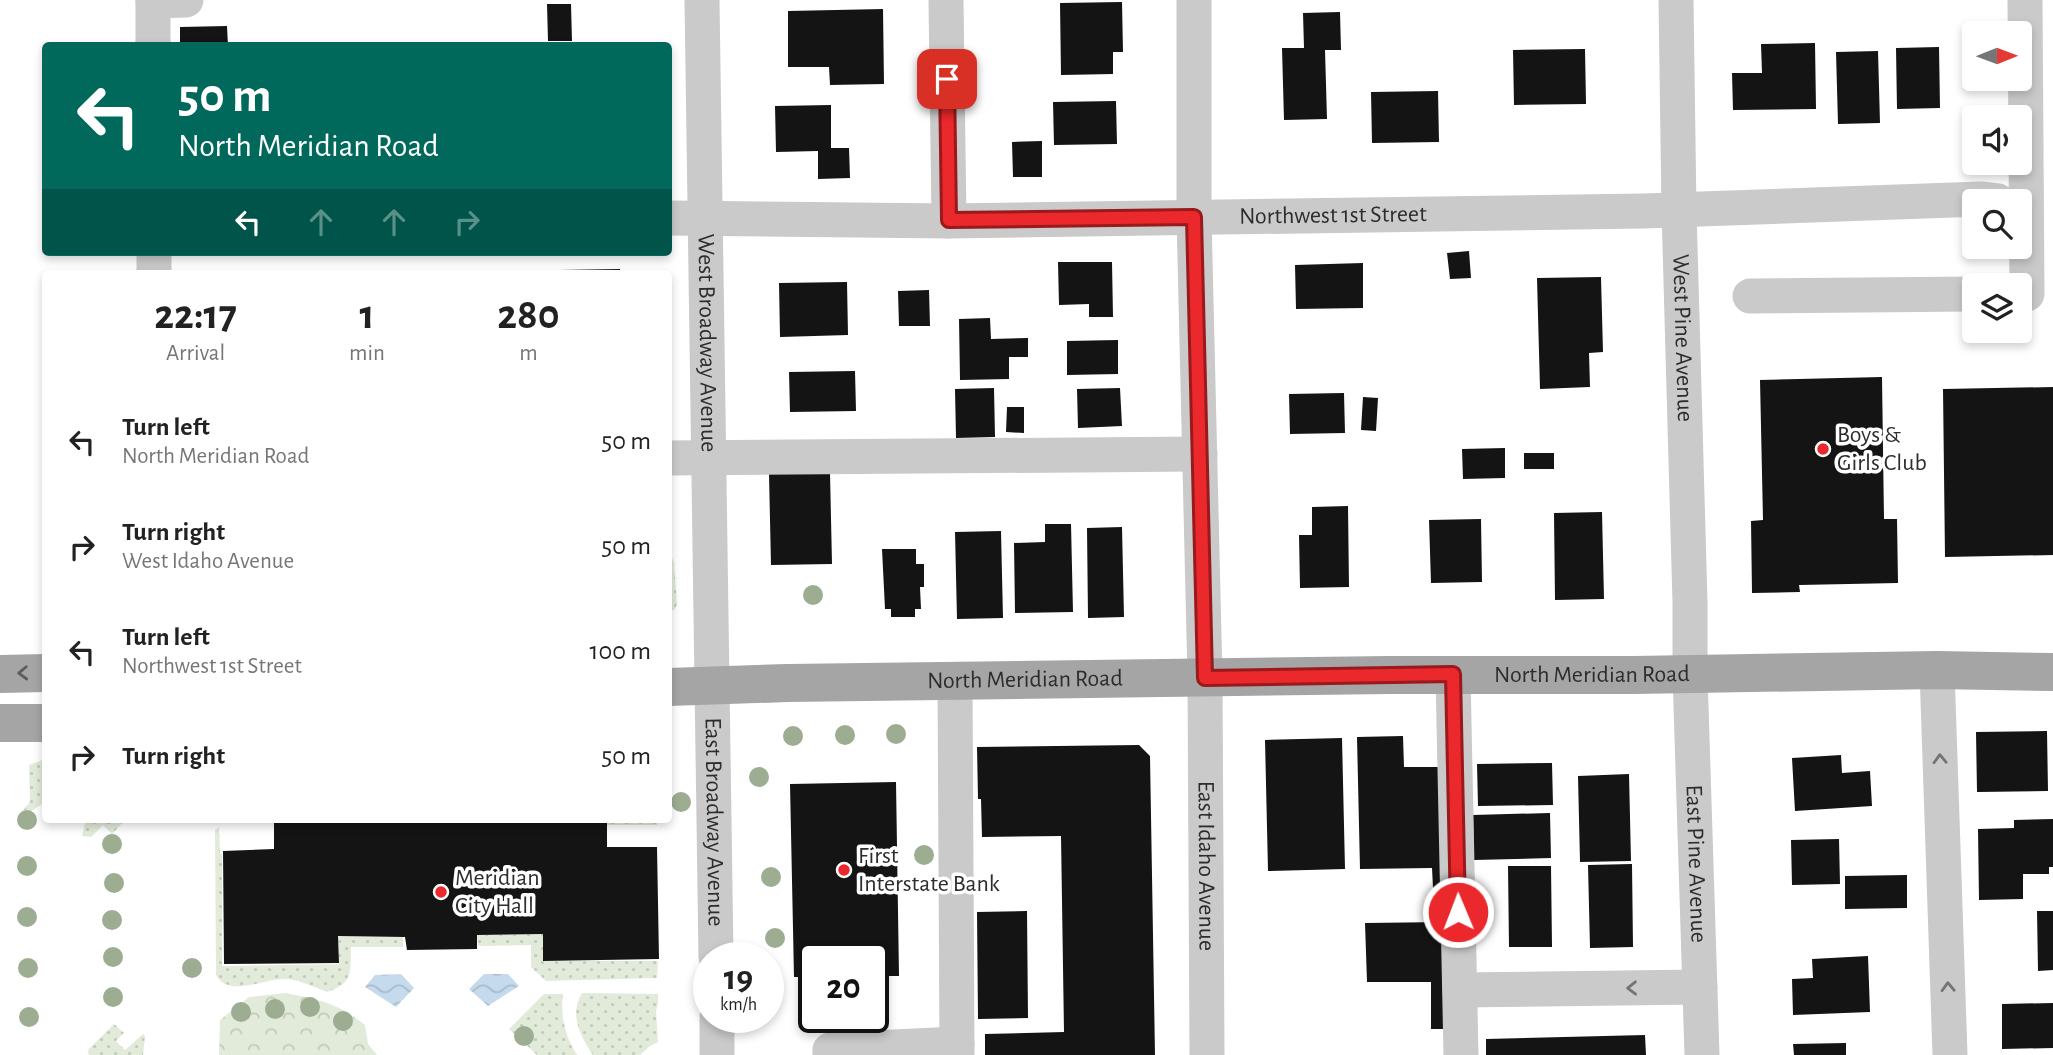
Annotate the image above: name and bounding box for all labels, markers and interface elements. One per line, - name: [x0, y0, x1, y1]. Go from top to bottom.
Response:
- north arrow: [1962, 21, 2032, 91]
- map controls: [1962, 21, 2032, 343]
- pin: [917, 49, 977, 109]
- icon: arrive: [928, 60, 966, 98]
- icon: left: [63, 70, 154, 161]
- text: 50 m: [178, 72, 272, 121]
- button: sound: [1962, 105, 2032, 175]
- text: North Meridian Road: [178, 130, 439, 162]
- button: search: [1962, 189, 2032, 259]
- street label: Northwest 1st Street: [1239, 202, 1427, 229]
- icon: left: [229, 203, 267, 241]
- icon: ahead: [302, 203, 340, 241]
- icon: ahead: [375, 203, 413, 241]
- icon: right: [448, 203, 486, 241]
- street label: West Broadway Avenue: [693, 234, 721, 452]
- street label: West Pine Avenue: [1668, 254, 1697, 422]
- button: layers: [1962, 273, 2032, 343]
- text: 22:17: [154, 294, 237, 336]
- text: 1: [359, 294, 375, 336]
- text: 280: [497, 294, 560, 336]
- text: Arrival: [166, 342, 225, 365]
- text: min: [349, 342, 385, 365]
- text: m: [519, 342, 538, 365]
- text: Turn left: [122, 414, 210, 440]
- icon: left: [63, 423, 101, 461]
- place label: Boys & Girls Club: [1837, 423, 1927, 475]
- text: 50 m: [601, 428, 651, 454]
- marker: Boys & Girls Club: [1815, 441, 1831, 457]
- text: North Meridian Road: [122, 445, 309, 468]
- text: Turn right: [122, 519, 225, 545]
- icon: right: [63, 528, 101, 566]
- text: 50 m: [601, 533, 651, 559]
- text: West Idaho Avenue: [122, 550, 294, 573]
- text: Turn left: [122, 624, 210, 650]
- icon: left: [63, 633, 101, 671]
- text: 100 m: [590, 638, 651, 664]
- text: Northwest 1st Street: [122, 655, 302, 678]
- street label: North Meridian Road: [1494, 662, 1690, 687]
- one-way arrow: [17, 666, 28, 681]
- street label: North Meridian Road: [927, 667, 1123, 693]
- street label: East Broadway Avenue: [700, 717, 728, 927]
- icon: right: [63, 738, 101, 776]
- text: Turn right: [122, 743, 225, 769]
- text: 50 m: [601, 743, 651, 769]
- one-way arrow: [1932, 754, 1947, 765]
- street label: East Idaho Avenue: [1194, 781, 1218, 951]
- street label: East Pine Avenue: [1681, 784, 1710, 943]
- place label: First Interstate Bank: [858, 844, 1000, 896]
- marker: First Interstate Bank: [836, 862, 852, 878]
- place label: Meridian City Hall: [455, 866, 540, 918]
- position arrow: [1421, 875, 1495, 949]
- marker: Meridian City Hall: [433, 884, 449, 900]
- speed limit sign: 20: [798, 942, 889, 1033]
- text: 19: [724, 961, 753, 996]
- one-way arrow: [1626, 980, 1636, 996]
- one-way arrow: [1940, 981, 1956, 992]
- text: km/h: [720, 996, 757, 1014]

